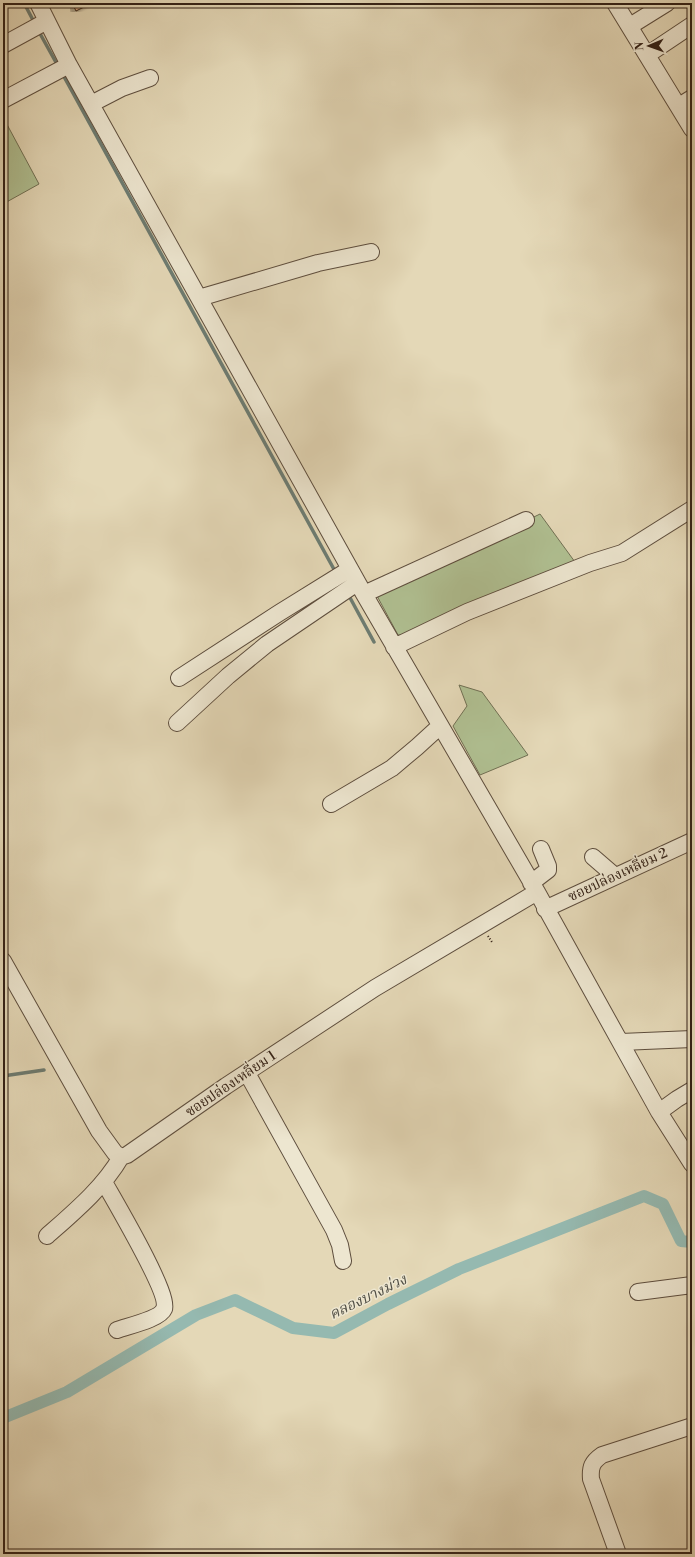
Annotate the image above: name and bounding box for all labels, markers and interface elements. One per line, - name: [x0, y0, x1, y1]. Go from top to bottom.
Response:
- north arrow: [629, 26, 669, 66]
- text: N: [633, 41, 647, 51]
- street label: ซอยปล่องเหลี่ยม 2: [565, 842, 671, 906]
- street label: ซอยปล่องเหลี่ยม 1: [181, 1045, 280, 1121]
- water label: คลองบางม่วง: [326, 1270, 410, 1324]

